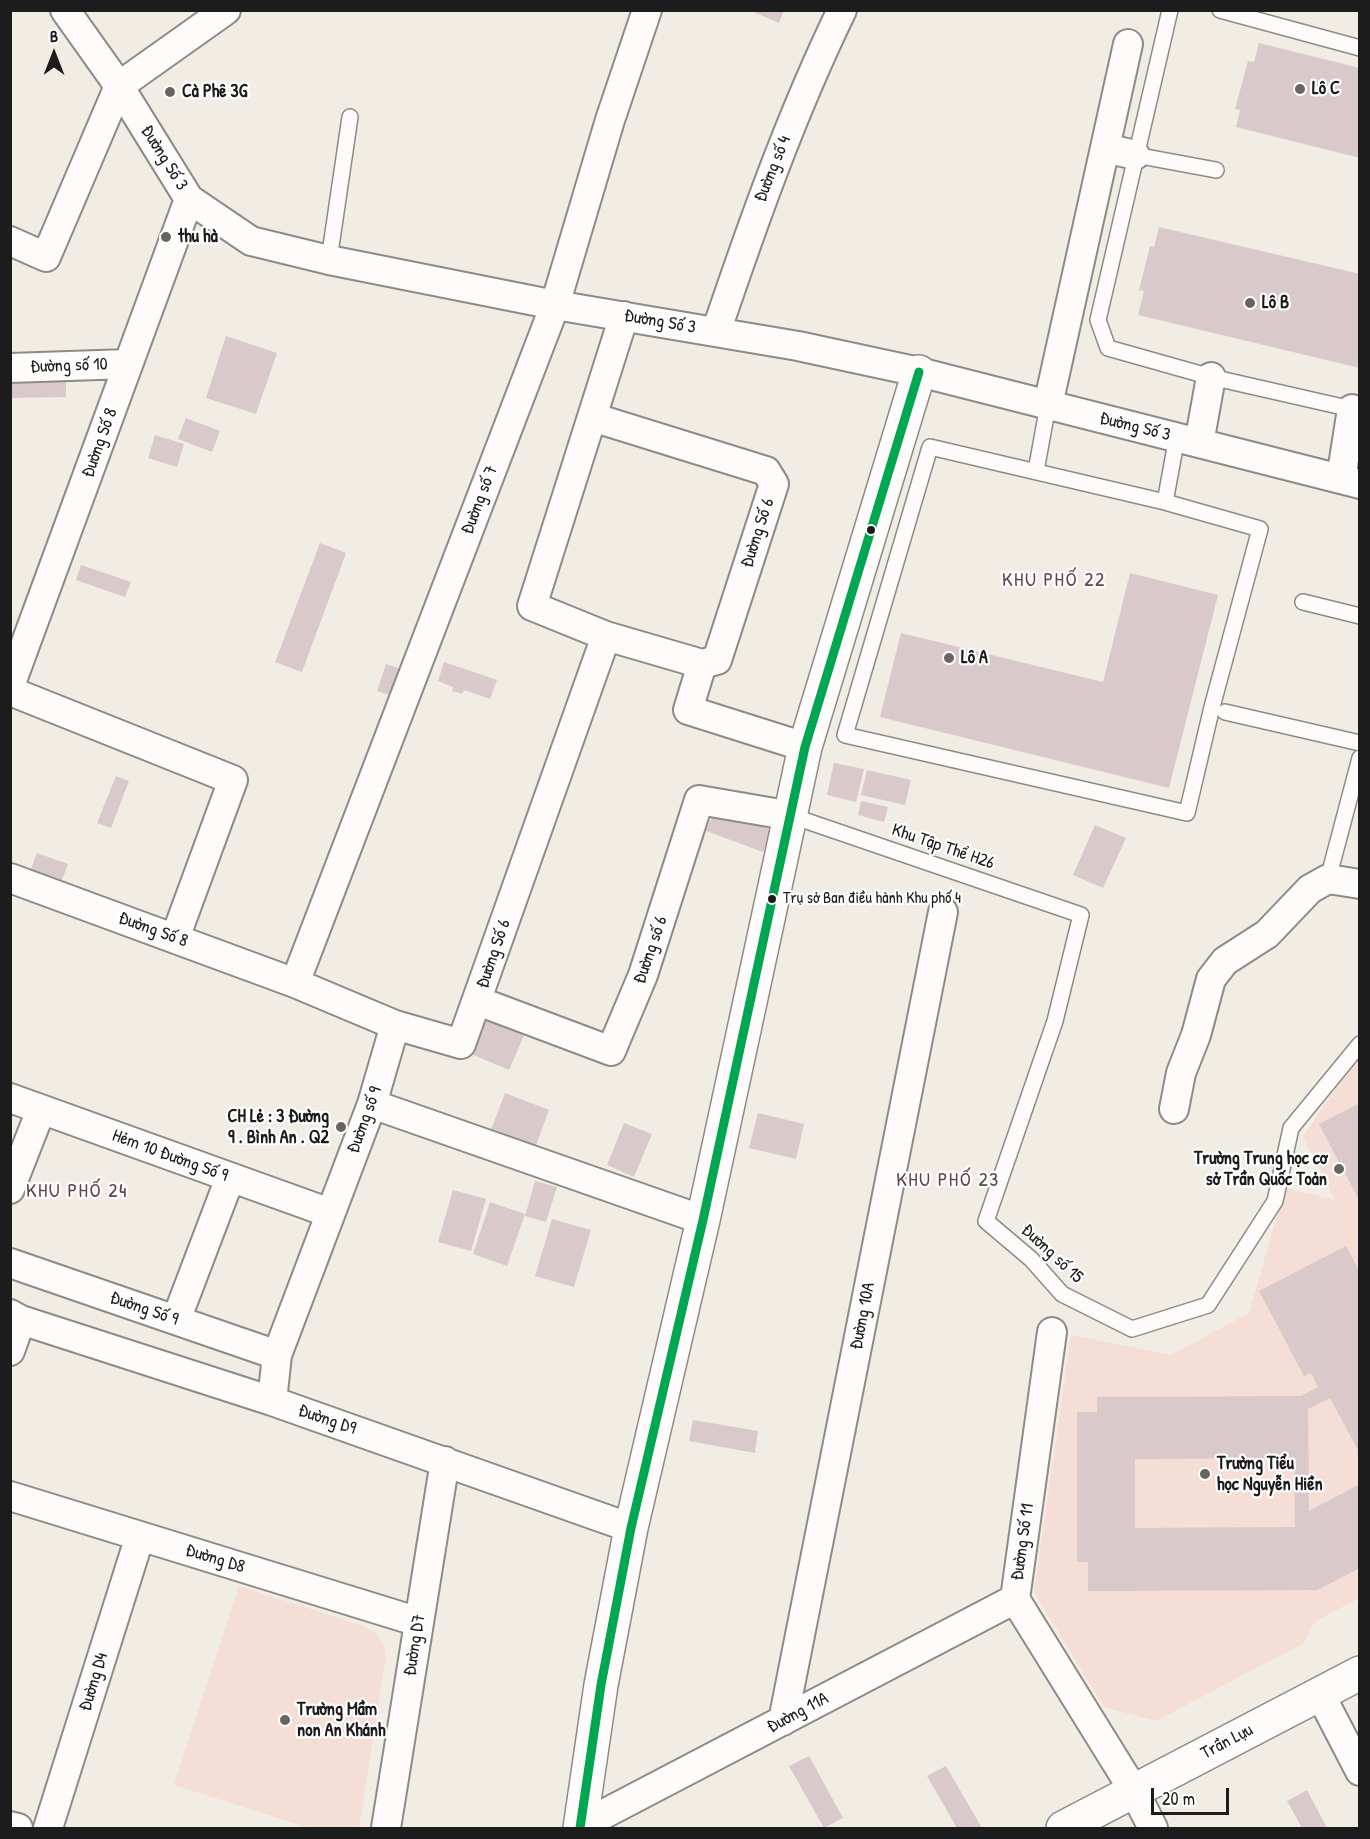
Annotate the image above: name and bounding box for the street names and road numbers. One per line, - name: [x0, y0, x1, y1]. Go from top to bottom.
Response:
- street label: Đường Số 3: [136, 122, 192, 194]
- street label: Đường số 4: [750, 133, 796, 205]
- street label: Đường Số 3: [622, 305, 698, 339]
- street label: Đường số 10: [30, 354, 108, 378]
- street label: Đường Số 8: [78, 405, 122, 481]
- street label: Đường Số 3: [1097, 408, 1173, 446]
- street label: Đường số 7: [457, 463, 503, 537]
- street label: Đường Số 6: [737, 496, 779, 570]
- street label: Khu Tập Thể H26: [889, 819, 997, 875]
- street label: Đường Số 8: [115, 908, 191, 952]
- street label: Đường số 6: [629, 913, 673, 987]
- street label: Đường Số 6: [472, 917, 516, 991]
- street label: Đường số 9: [343, 1084, 387, 1156]
- street label: Hẻm 10 Đường Số 9: [109, 1125, 231, 1187]
- street label: Đường số 15: [1016, 1220, 1088, 1288]
- street label: Đường 10A: [846, 1281, 880, 1351]
- street label: Đường Số 9: [107, 1287, 181, 1331]
- street label: Đường D9: [295, 1400, 359, 1440]
- street label: Đường Số 11: [1007, 1502, 1039, 1582]
- street label: Đường D8: [183, 1540, 247, 1578]
- street label: Đường D7: [399, 1613, 431, 1677]
- street label: Đường D4: [75, 1650, 113, 1714]
- street label: Đường 11A: [764, 1688, 832, 1738]
- street label: Trần Lựu: [1197, 1719, 1257, 1765]

